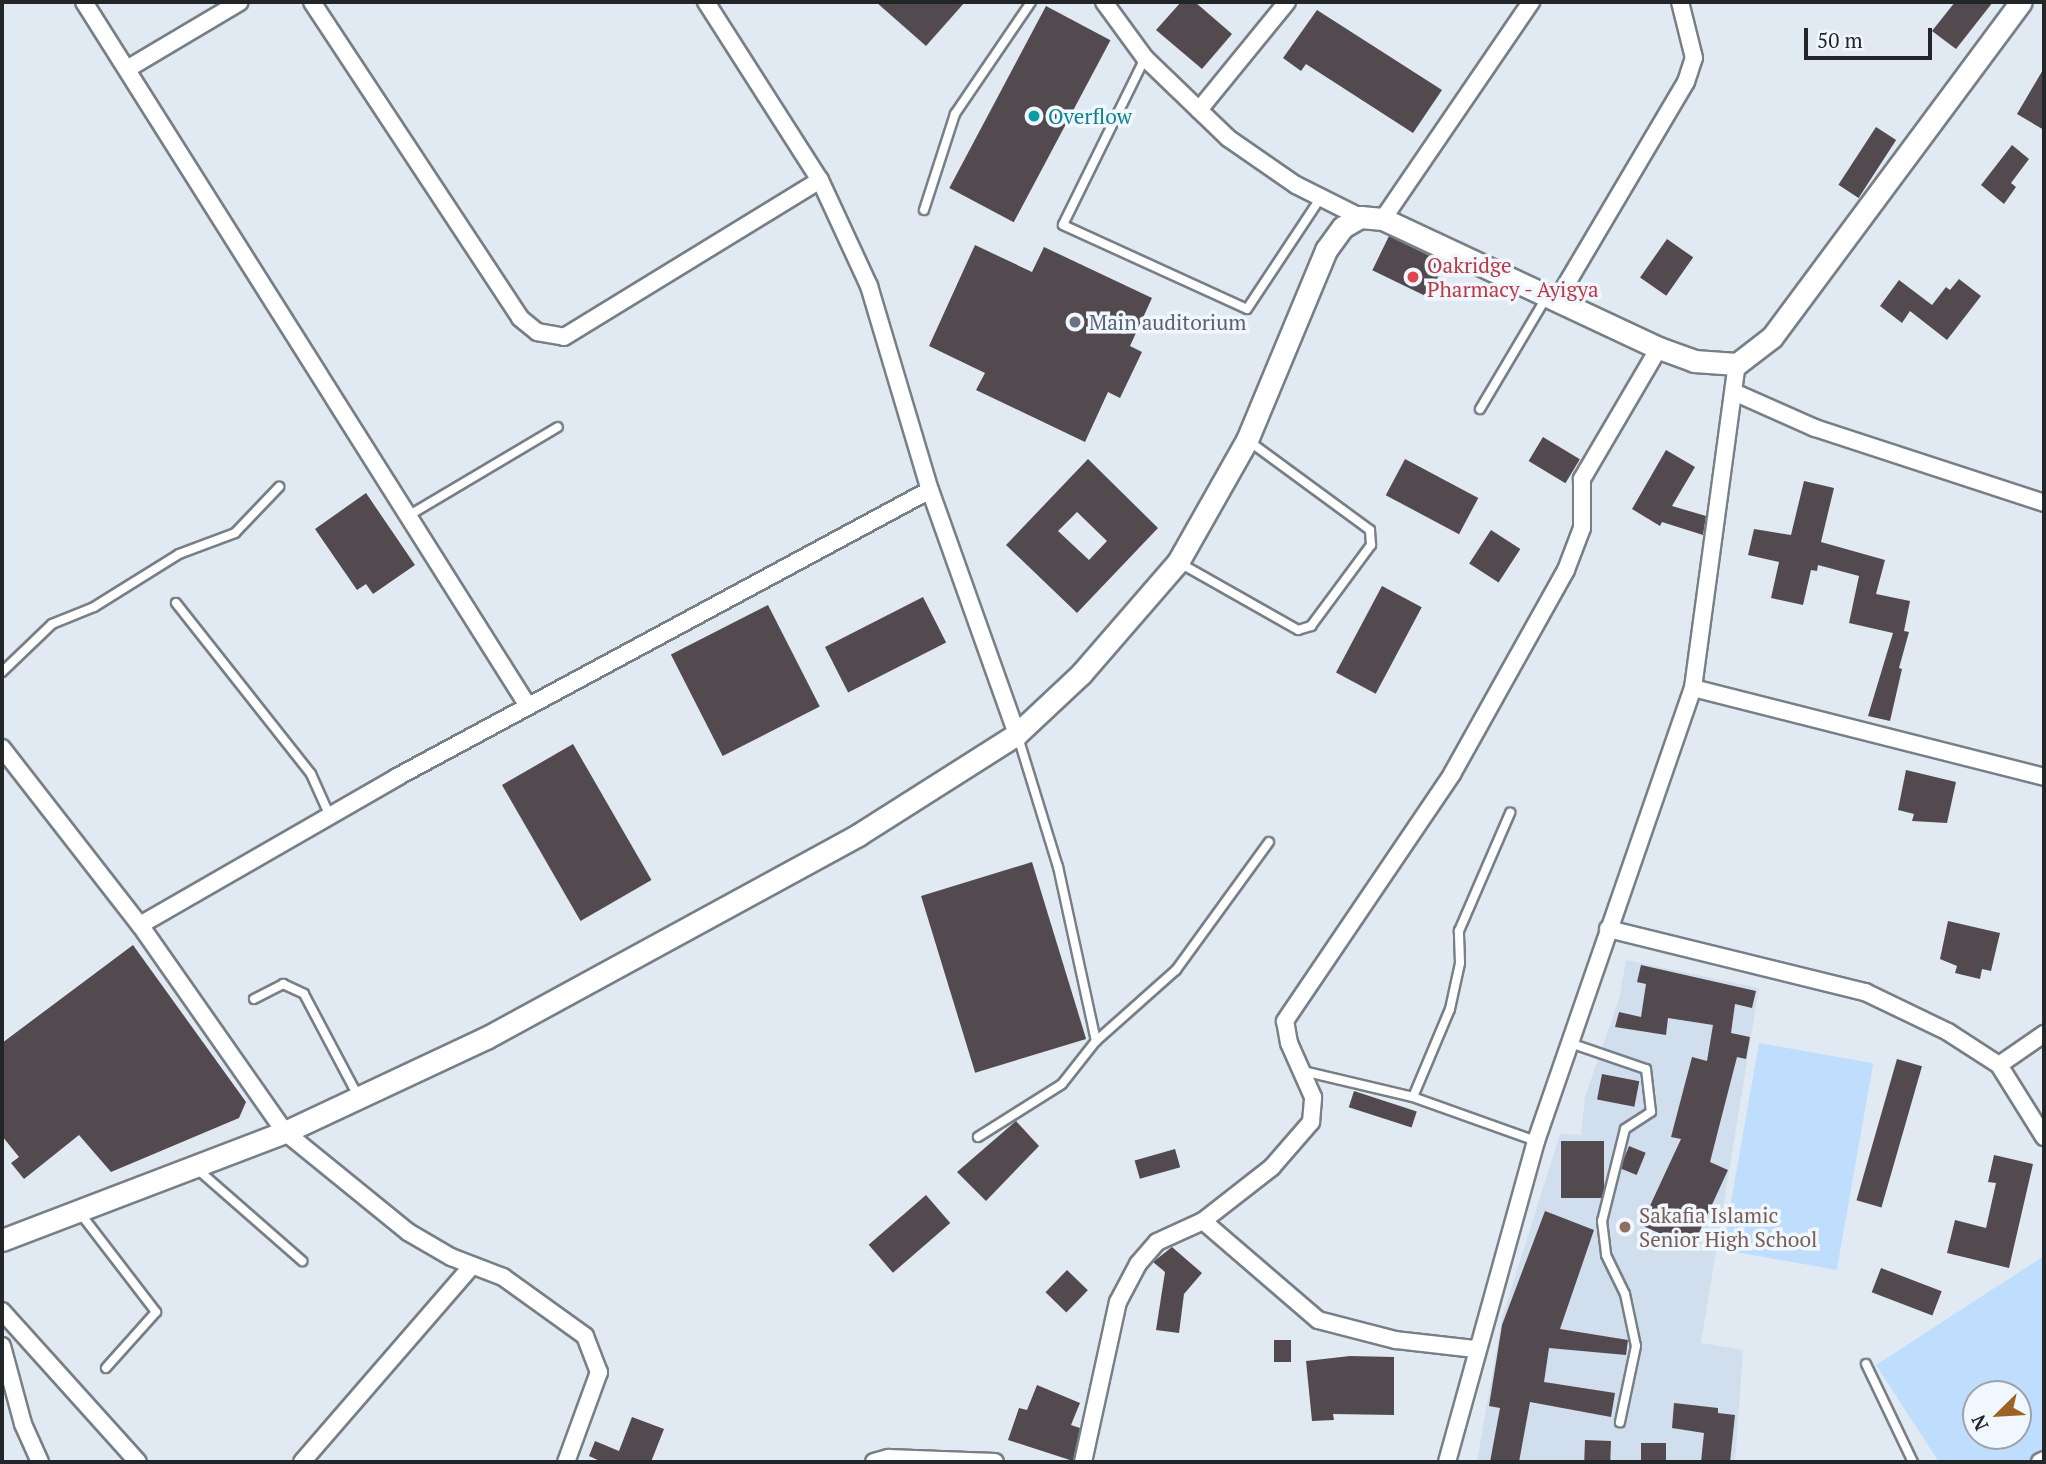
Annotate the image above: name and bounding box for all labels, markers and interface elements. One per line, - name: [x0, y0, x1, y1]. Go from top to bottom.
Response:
- scale bar: [1808, 14, 1936, 58]
- text: 50 m: [1817, 26, 1863, 54]
- place label: Overflow: [1048, 103, 1132, 129]
- marker: Overflow: [1026, 108, 1042, 124]
- place label: Oakridge Pharmacy - Ayigya: [1427, 252, 1601, 302]
- marker: Oakridge Pharmacy - Ayigya: [1405, 269, 1421, 285]
- place label: Main auditorium: [1089, 309, 1246, 335]
- marker: Main auditorium: [1067, 314, 1083, 330]
- place label: Sakafia Islamic Senior High School: [1639, 1202, 1817, 1252]
- marker: Sakafia Islamic Senior High School: [1617, 1219, 1633, 1235]
- north arrow: [1962, 1380, 2032, 1450]
- text: N: [1965, 1411, 1994, 1435]

